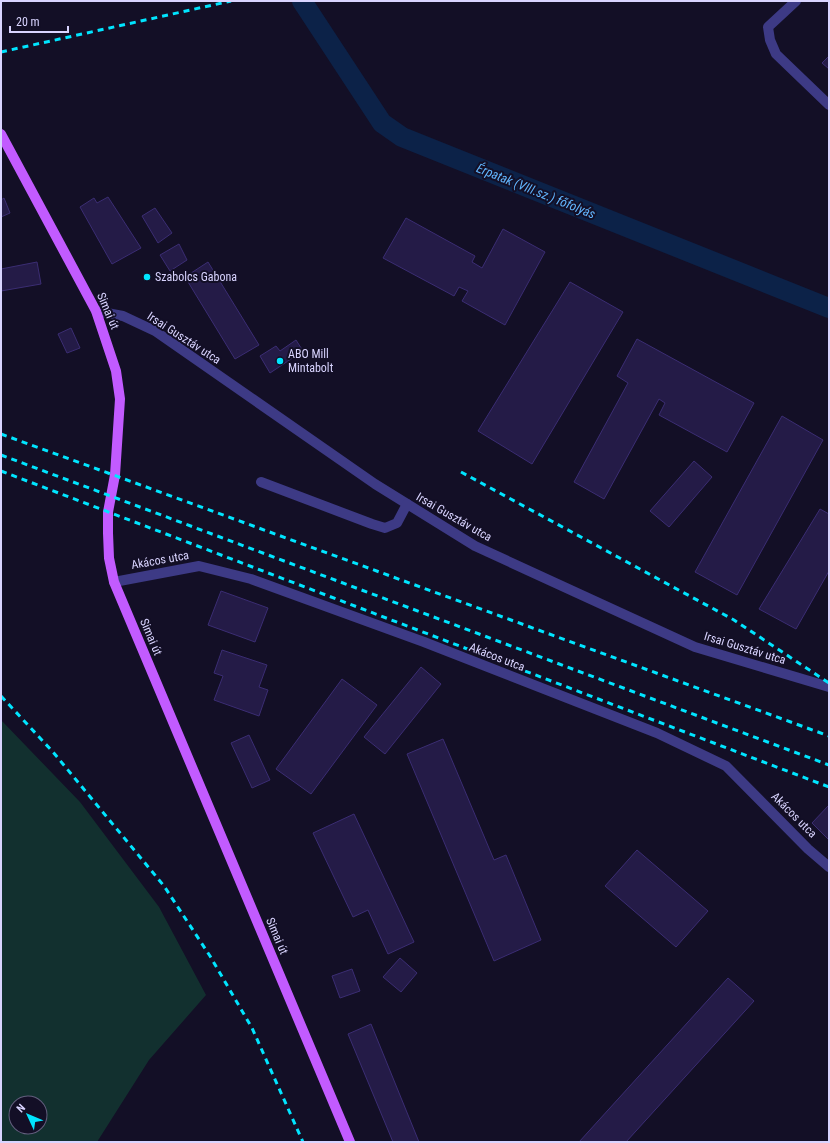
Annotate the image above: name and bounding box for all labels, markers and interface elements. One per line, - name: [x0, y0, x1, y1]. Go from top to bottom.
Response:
- scale bar: [10, 8, 68, 34]
- text: 20 m: [16, 15, 40, 29]
- water label: Érpatak (VIII.sz.) főfolyás: [474, 160, 598, 222]
- place label: Szabolcs Gabona: [155, 270, 237, 284]
- marker: Szabolcs Gabona: [142, 272, 152, 282]
- street label: Simai út: [94, 290, 122, 332]
- street label: Irsai Gusztáv utca: [145, 309, 224, 367]
- place label: ABO Mill Mintabolt: [288, 347, 334, 375]
- marker: ABO Mill Mintabolt: [275, 356, 285, 366]
- street label: Irsai Gusztáv utca: [414, 490, 494, 544]
- street label: Akácos utca: [130, 548, 190, 572]
- street label: Simai út: [137, 616, 165, 658]
- street label: Irsai Gusztáv utca: [702, 629, 788, 667]
- street label: Akácos utca: [467, 640, 527, 674]
- street label: Akácos utca: [768, 789, 820, 841]
- street label: Simai út: [263, 915, 291, 957]
- north arrow: [8, 1095, 48, 1135]
- text: N: [14, 1101, 28, 1115]

